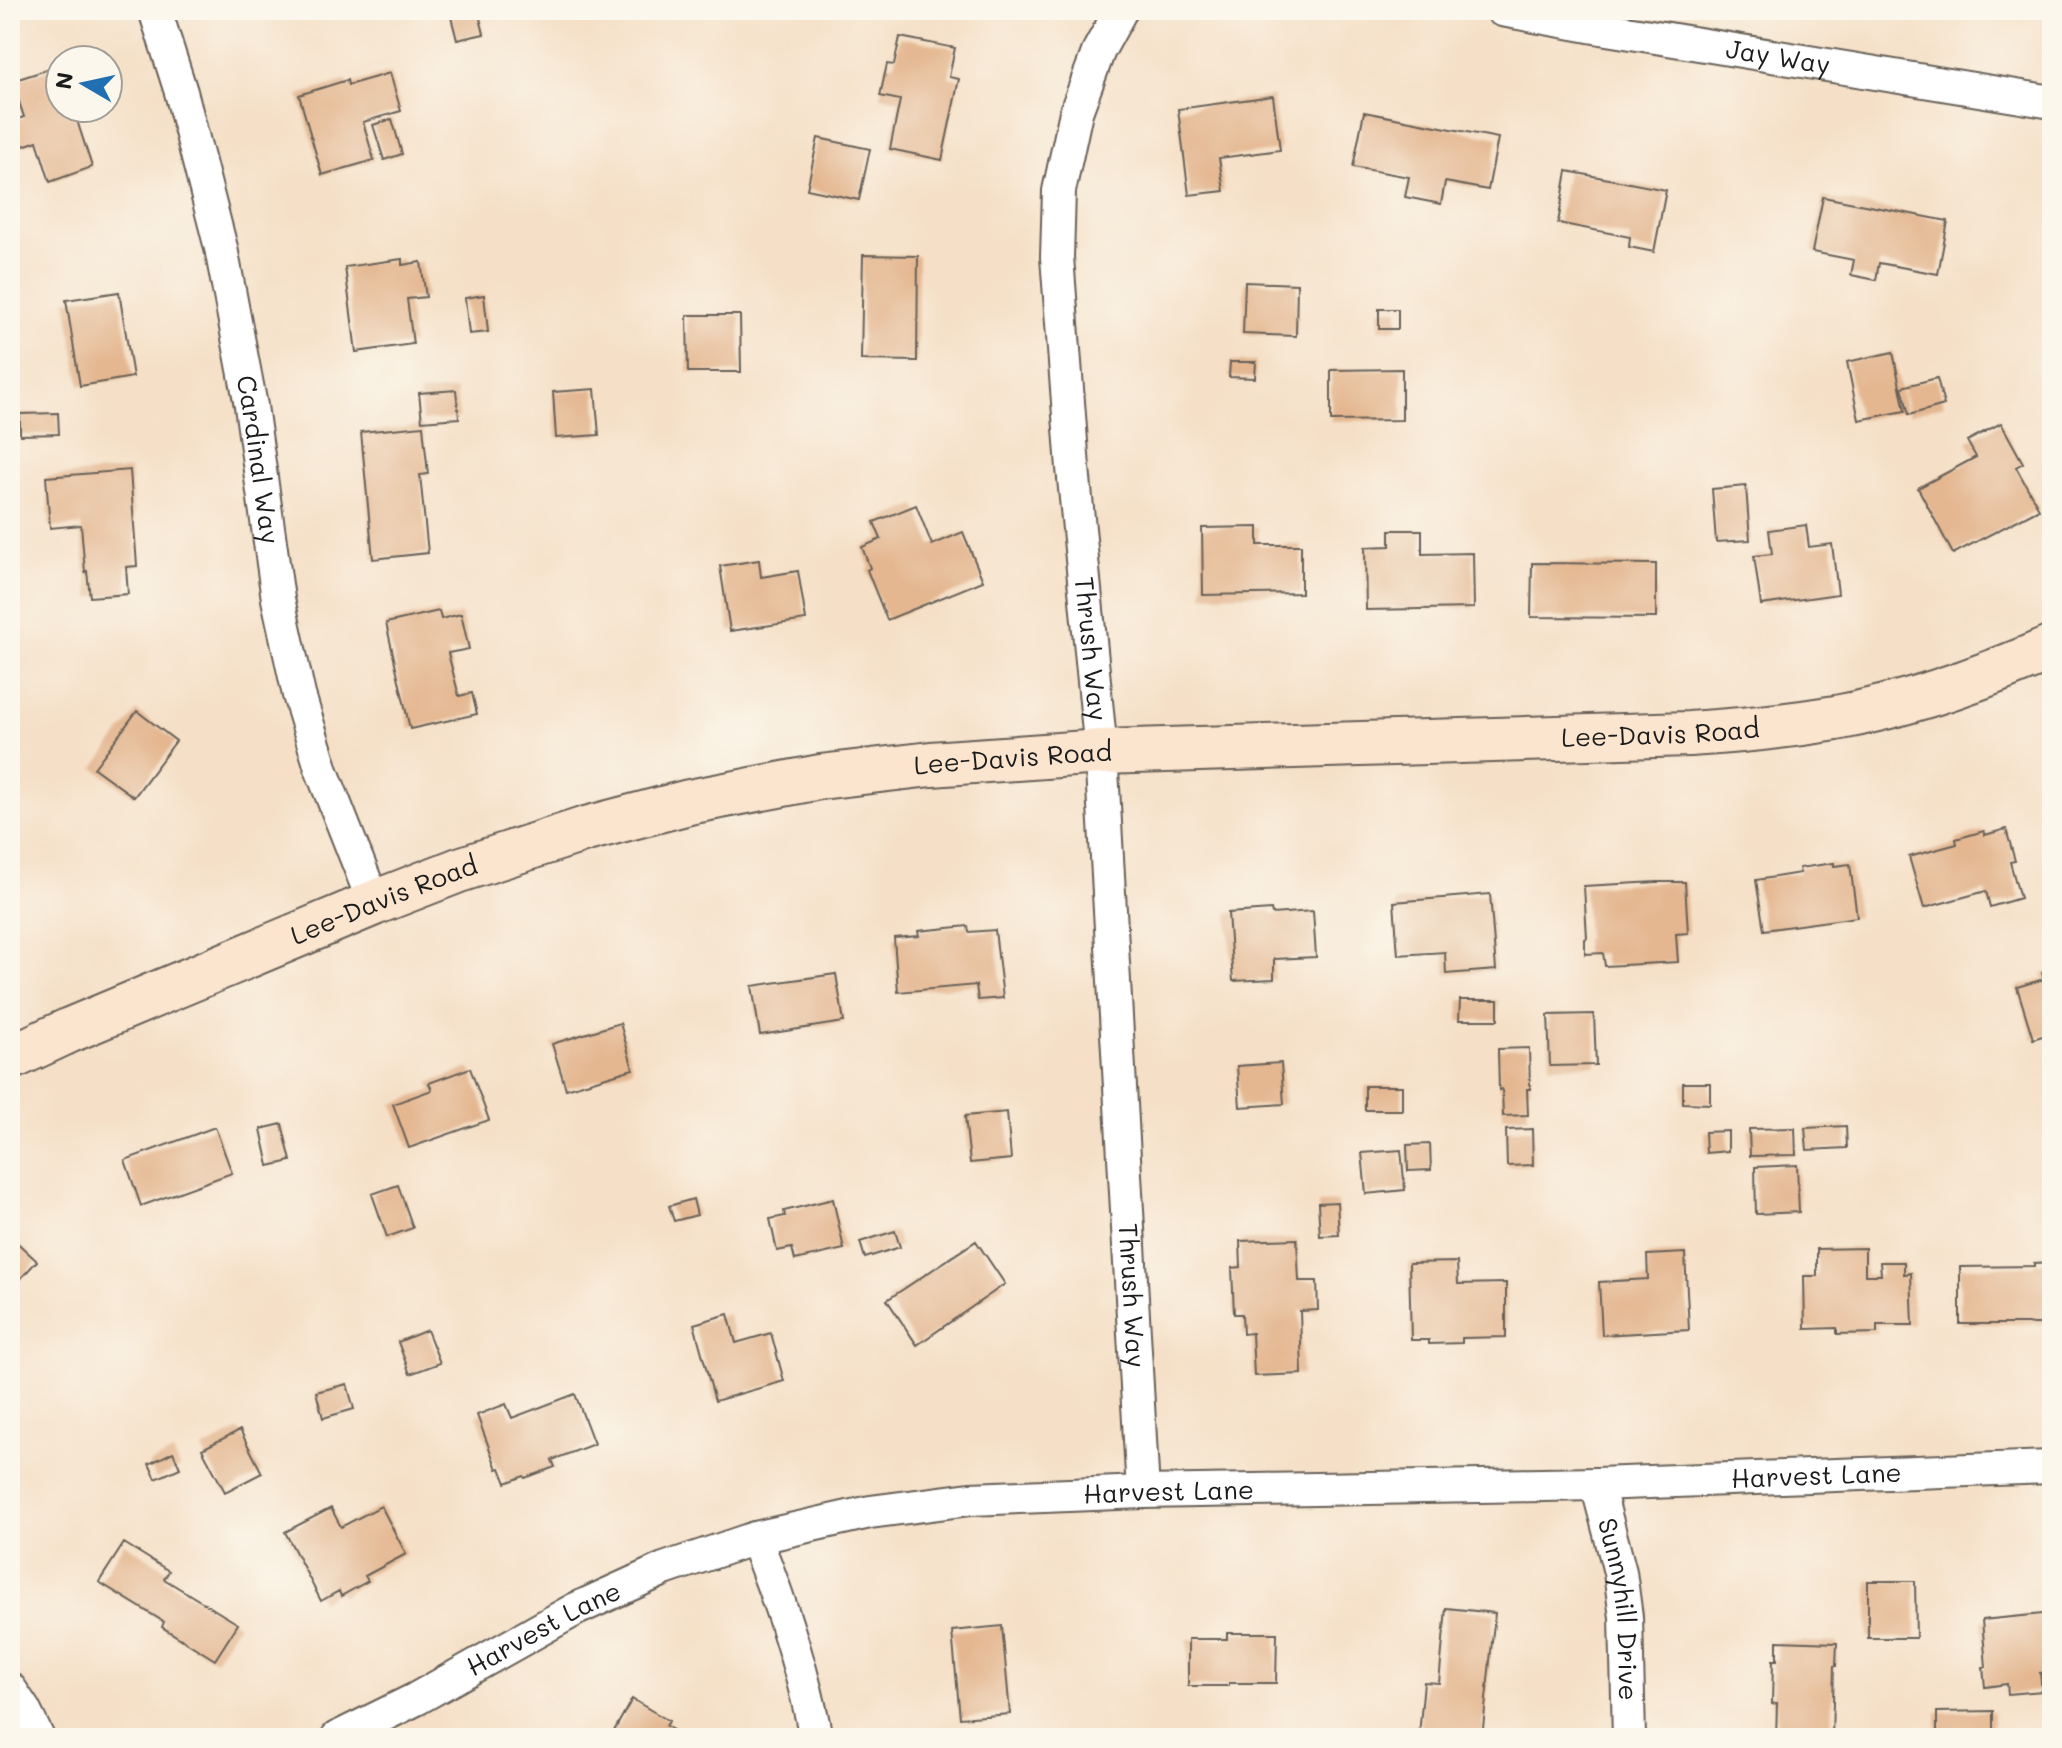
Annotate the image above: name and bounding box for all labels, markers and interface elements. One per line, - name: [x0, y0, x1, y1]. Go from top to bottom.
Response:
- street label: Jay Way: [1724, 31, 1833, 81]
- north arrow: [44, 44, 124, 124]
- text: N: [48, 70, 79, 91]
- street label: Cardinal Way: [229, 372, 288, 546]
- street label: Thrush Way: [1068, 575, 1116, 722]
- street label: Lee-Davis Road: [1561, 710, 1761, 754]
- street label: Lee-Davis Road: [912, 734, 1112, 782]
- street label: Lee-Davis Road: [285, 847, 481, 952]
- street label: Thrush Way: [1112, 1222, 1154, 1369]
- street label: Harvest Lane: [1731, 1455, 1902, 1495]
- street label: Harvest Lane: [1083, 1472, 1254, 1510]
- street label: Sunnyhill Drive: [1591, 1514, 1646, 1701]
- street label: Harvest Lane: [460, 1573, 626, 1683]

